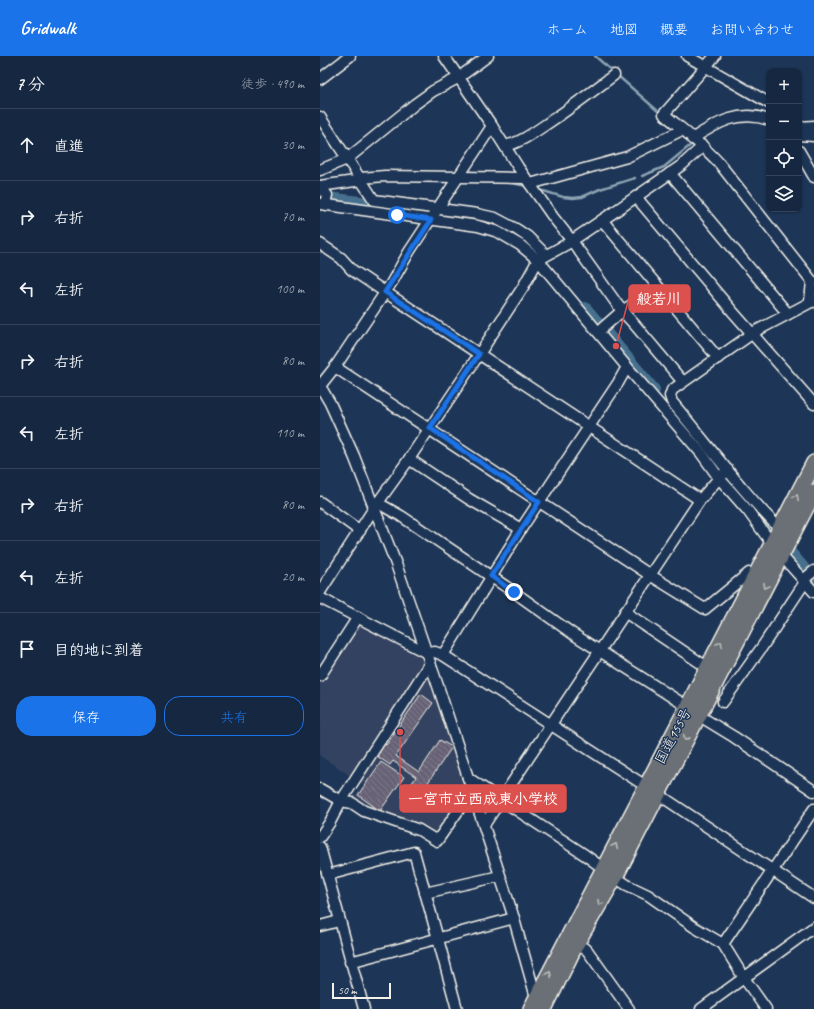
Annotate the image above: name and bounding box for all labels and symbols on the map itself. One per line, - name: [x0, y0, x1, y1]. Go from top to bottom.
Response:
- route start: [388, 206, 406, 224]
- callout: 般若川: [629, 285, 690, 312]
- text: 般若川: [636, 290, 682, 309]
- one-way arrow: [791, 494, 799, 501]
- one-way arrow: [763, 581, 770, 589]
- route end: [505, 583, 523, 601]
- one-way arrow: [715, 641, 723, 648]
- street label: 国道155号: [651, 705, 695, 767]
- one-way arrow: [684, 734, 691, 742]
- callout: 一宮市立西成東小学校: [400, 785, 566, 812]
- text: 一宮市立西成東小学校: [408, 790, 558, 809]
- one-way arrow: [610, 843, 618, 851]
- one-way arrow: [598, 899, 605, 906]
- one-way arrow: [544, 971, 552, 978]
- scale bar: [332, 981, 391, 1000]

